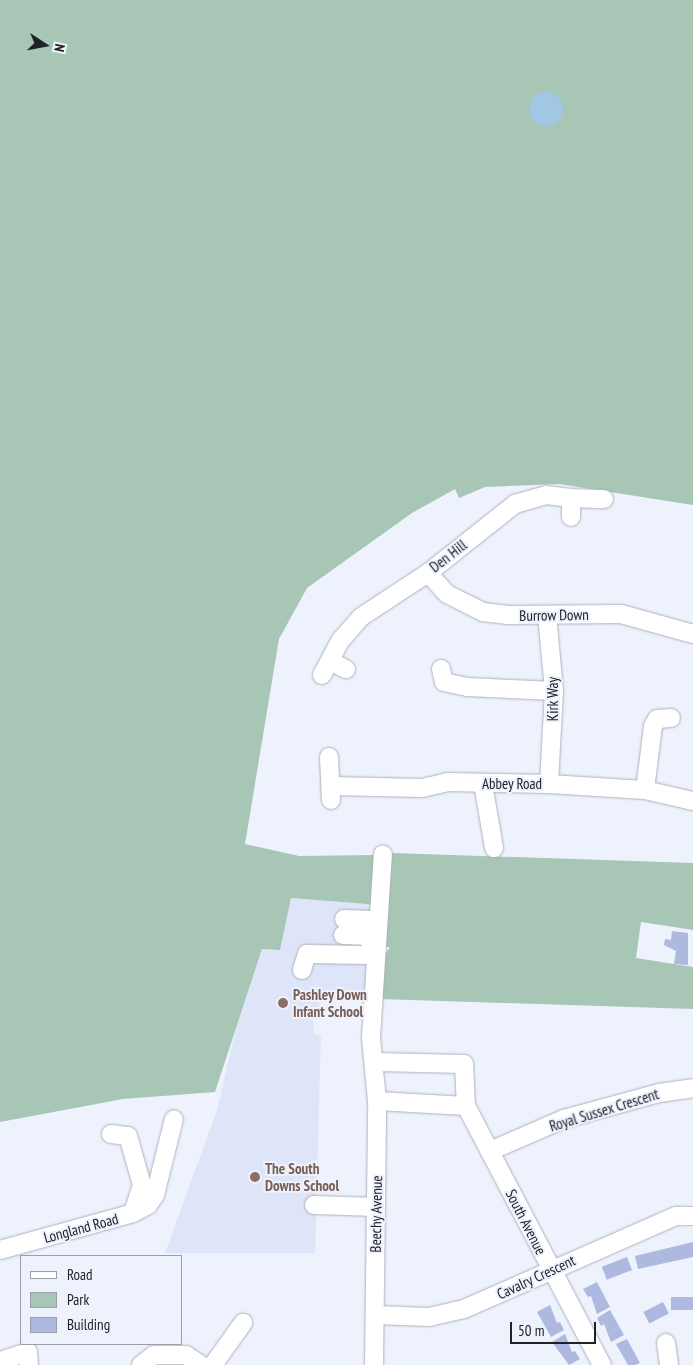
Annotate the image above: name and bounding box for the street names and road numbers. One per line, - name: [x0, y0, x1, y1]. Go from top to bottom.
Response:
- street label: Den Hill: [426, 536, 470, 576]
- street label: Burrow Down: [519, 605, 589, 625]
- street label: Kirk Way: [544, 677, 562, 721]
- street label: Abbey Road: [482, 775, 542, 793]
- street label: Royal Sussex Crescent: [547, 1085, 661, 1135]
- street label: Beechy Avenue: [366, 1175, 386, 1253]
- street label: South Avenue: [502, 1186, 550, 1258]
- street label: Longland Road: [42, 1209, 120, 1247]
- street label: Cavalry Crescent: [494, 1251, 578, 1303]

